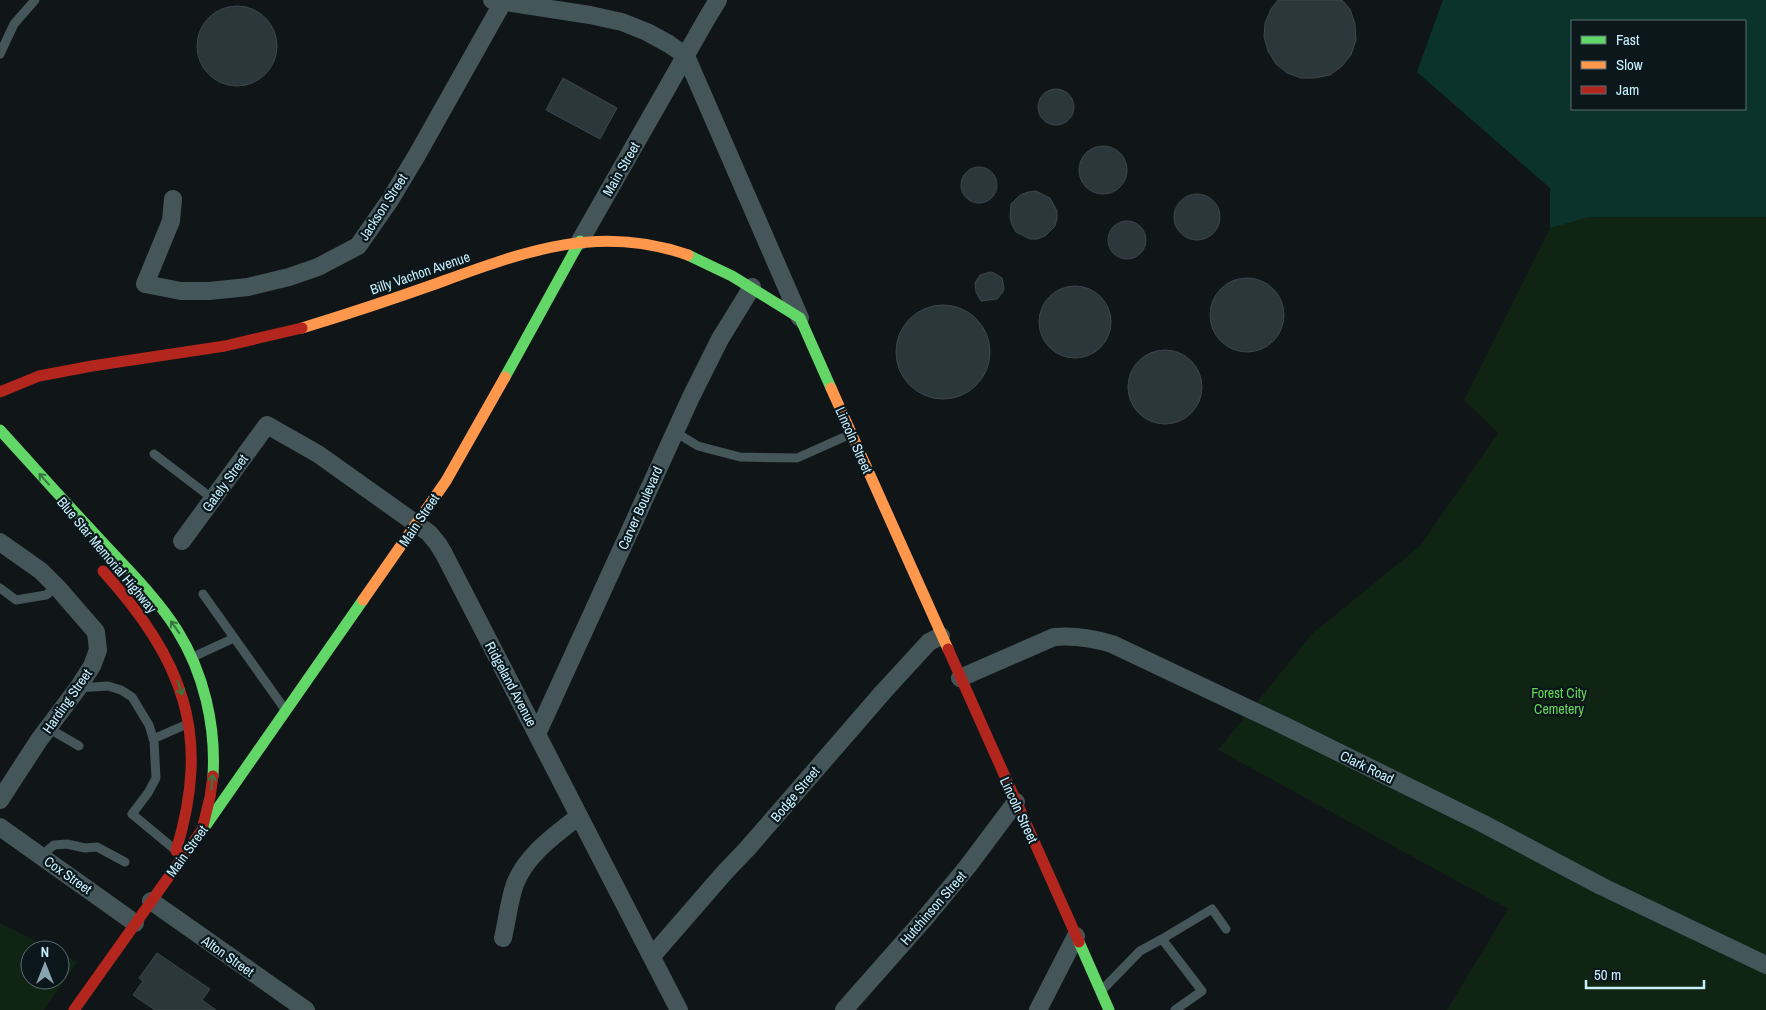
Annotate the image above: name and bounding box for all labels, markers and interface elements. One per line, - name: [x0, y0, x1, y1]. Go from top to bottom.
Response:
- legend: [1571, 20, 1746, 110]
- text: Fast: [1616, 29, 1640, 50]
- text: Slow: [1616, 54, 1643, 75]
- text: Jam: [1616, 79, 1639, 100]
- street label: Main Street: [598, 139, 644, 199]
- street label: Jackson Street: [355, 170, 411, 244]
- street label: Billy Vachon Avenue: [368, 248, 472, 298]
- street label: Lincoln Street: [831, 404, 877, 476]
- street label: Gately Street: [198, 451, 252, 515]
- street label: Carver Boulevard: [614, 464, 666, 552]
- one-way arrow: [38, 472, 50, 485]
- street label: Main Street: [395, 490, 443, 550]
- street label: Blue Star Memorial Highway: [53, 493, 161, 617]
- one-way arrow: [170, 620, 180, 634]
- street label: Ridgeland Avenue: [481, 638, 541, 730]
- street label: Harding Street: [38, 665, 96, 737]
- one-way arrow: [175, 680, 185, 696]
- park label: Forest City Cemetery: [1531, 684, 1587, 718]
- street label: Clark Road: [1337, 746, 1397, 788]
- street label: Bodge Street: [767, 763, 823, 825]
- one-way arrow: [207, 774, 217, 790]
- street label: Lincoln Street: [996, 774, 1042, 846]
- street label: Main Street: [162, 822, 212, 880]
- street label: Cox Street: [41, 852, 95, 898]
- street label: Hutchinson Street: [896, 867, 970, 949]
- street label: Alton Street: [197, 931, 258, 981]
- north arrow: [20, 940, 70, 990]
- text: N: [41, 943, 49, 961]
- scale bar: [1586, 958, 1704, 990]
- text: 50 m: [1594, 964, 1621, 985]

